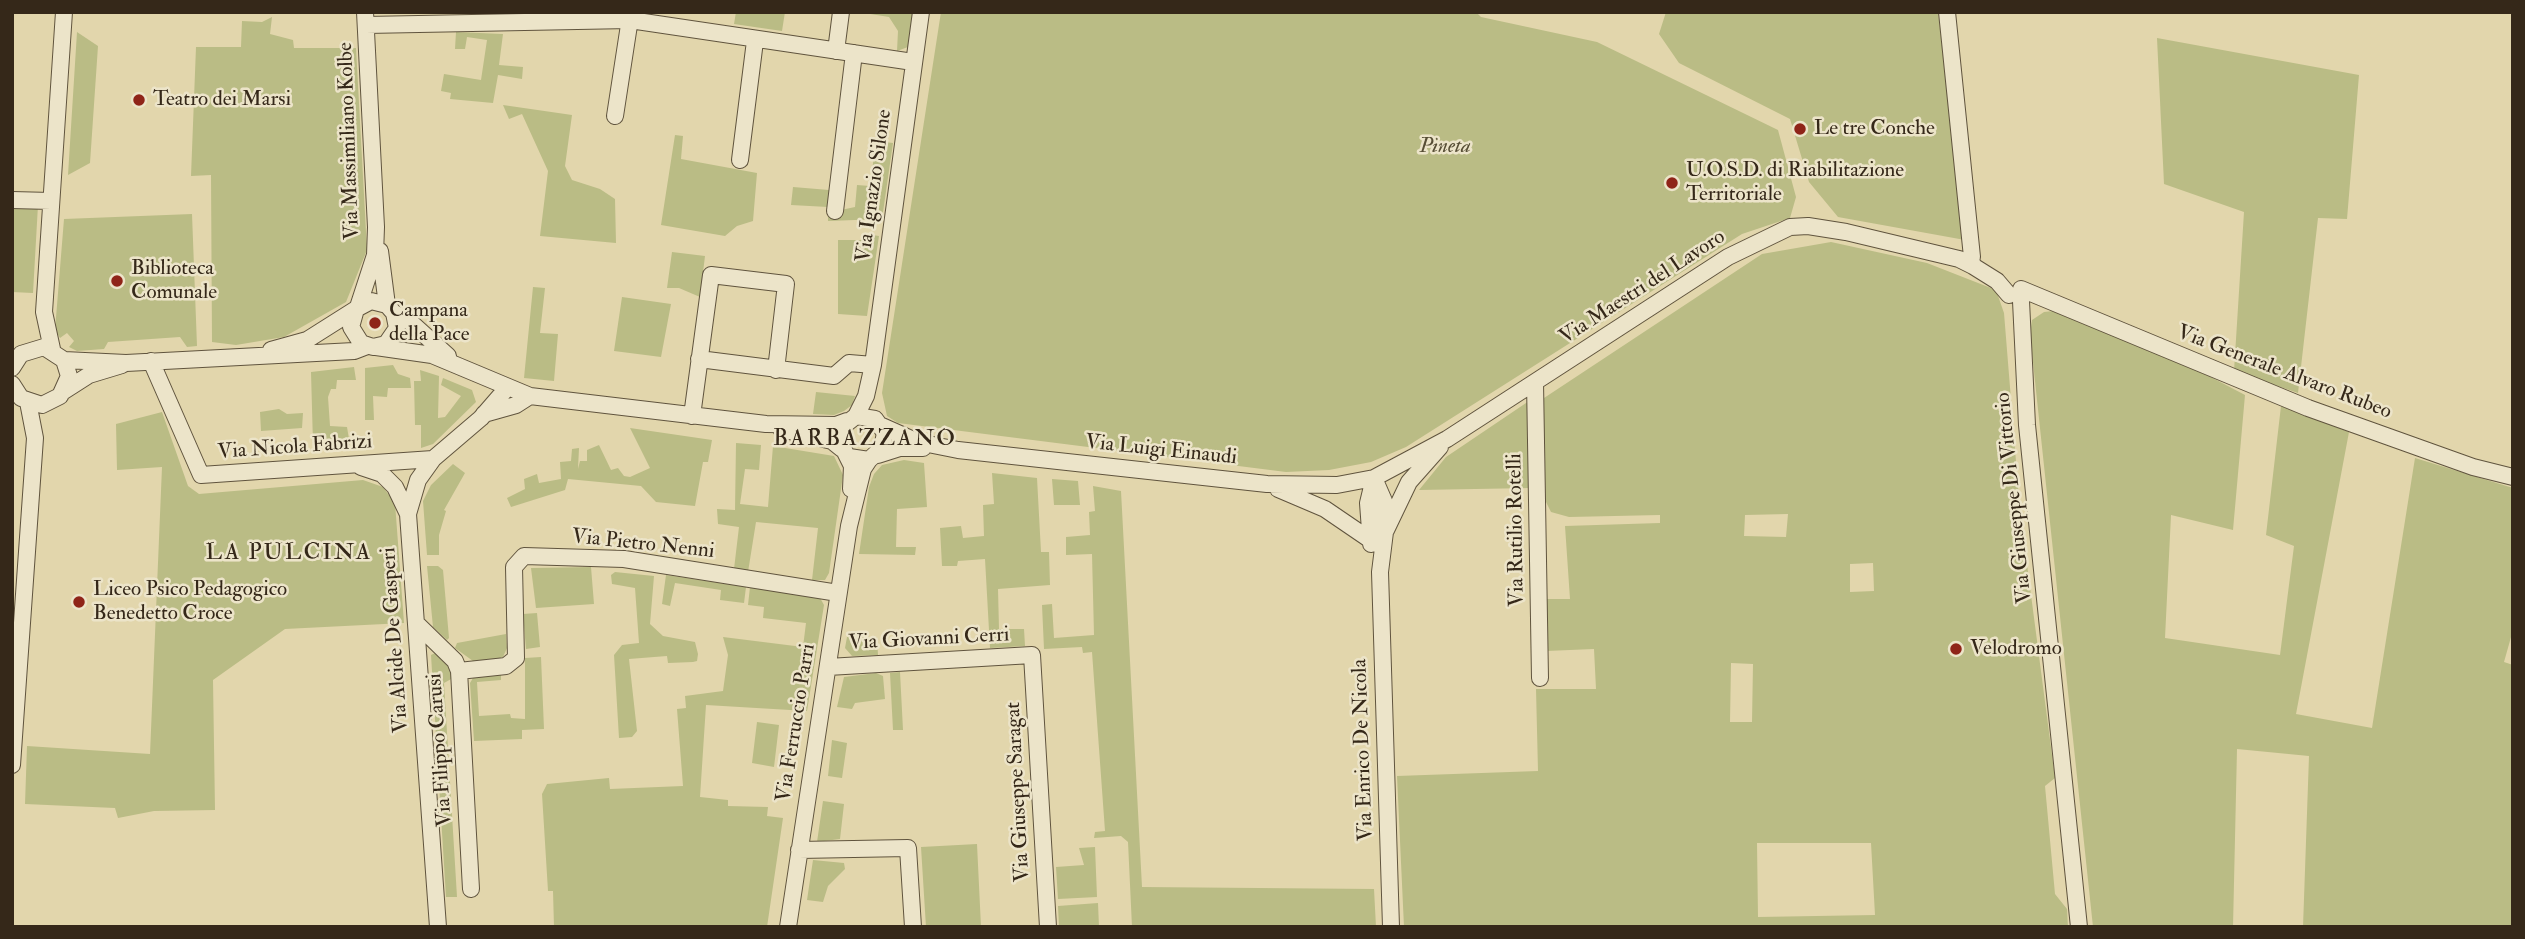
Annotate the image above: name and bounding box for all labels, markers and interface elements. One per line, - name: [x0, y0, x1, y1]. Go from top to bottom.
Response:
- street label: Via Massimiliano Kolbe: [334, 42, 366, 240]
- place label: Teatro dei Marsi: [153, 87, 291, 113]
- marker: Teatro dei Marsi: [131, 92, 147, 108]
- street label: Via Ignazio Silone: [852, 108, 898, 264]
- place label: Le tre Conche: [1814, 116, 1935, 142]
- marker: Le tre Conche: [1792, 121, 1808, 137]
- park label: Pineta: [1419, 134, 1471, 160]
- place label: U.O.S.D. di Riabilitazione Territoriale: [1686, 158, 1904, 208]
- marker: U.O.S.D. di Riabilitazione Territoriale: [1664, 175, 1680, 191]
- street label: Via Maestri del Lavoro: [1556, 225, 1730, 351]
- place label: Biblioteca Comunale: [131, 256, 217, 306]
- marker: Biblioteca Comunale: [109, 273, 125, 289]
- place label: Campana della Pace: [389, 298, 470, 348]
- marker: Campana della Pace: [367, 315, 383, 331]
- street label: Via Generale Alvaro Rubeo: [2173, 320, 2395, 426]
- street label: Via Giuseppe Di Vittorio: [1991, 391, 2039, 605]
- district label: BARBAZZANO: [774, 426, 956, 454]
- street label: Via Nicola Fabrizi: [217, 430, 373, 466]
- street label: Via Luigi Einaudi: [1084, 431, 1238, 471]
- street label: Via Rutilio Rotelli: [1503, 453, 1531, 607]
- street label: Via Pietro Nenni: [570, 525, 716, 565]
- district label: LA PULCINA: [207, 540, 371, 568]
- street label: Via Alcide De Gasperi: [377, 546, 415, 734]
- place label: Liceo Psico Pedagogico Benedetto Croce: [93, 577, 287, 627]
- marker: Liceo Psico Pedagogico Benedetto Croce: [71, 594, 87, 610]
- street label: Via Giovanni Cerri: [848, 623, 1010, 657]
- place label: Velodromo: [1970, 636, 2062, 662]
- marker: Velodromo: [1948, 641, 1964, 657]
- street label: Via Ferruccio Parri: [772, 642, 822, 804]
- street label: Via Enrico De Nicola: [1348, 658, 1380, 842]
- street label: Via Filippo Carusi: [423, 672, 459, 828]
- street label: Via Giuseppe Saragat: [1002, 701, 1036, 883]

